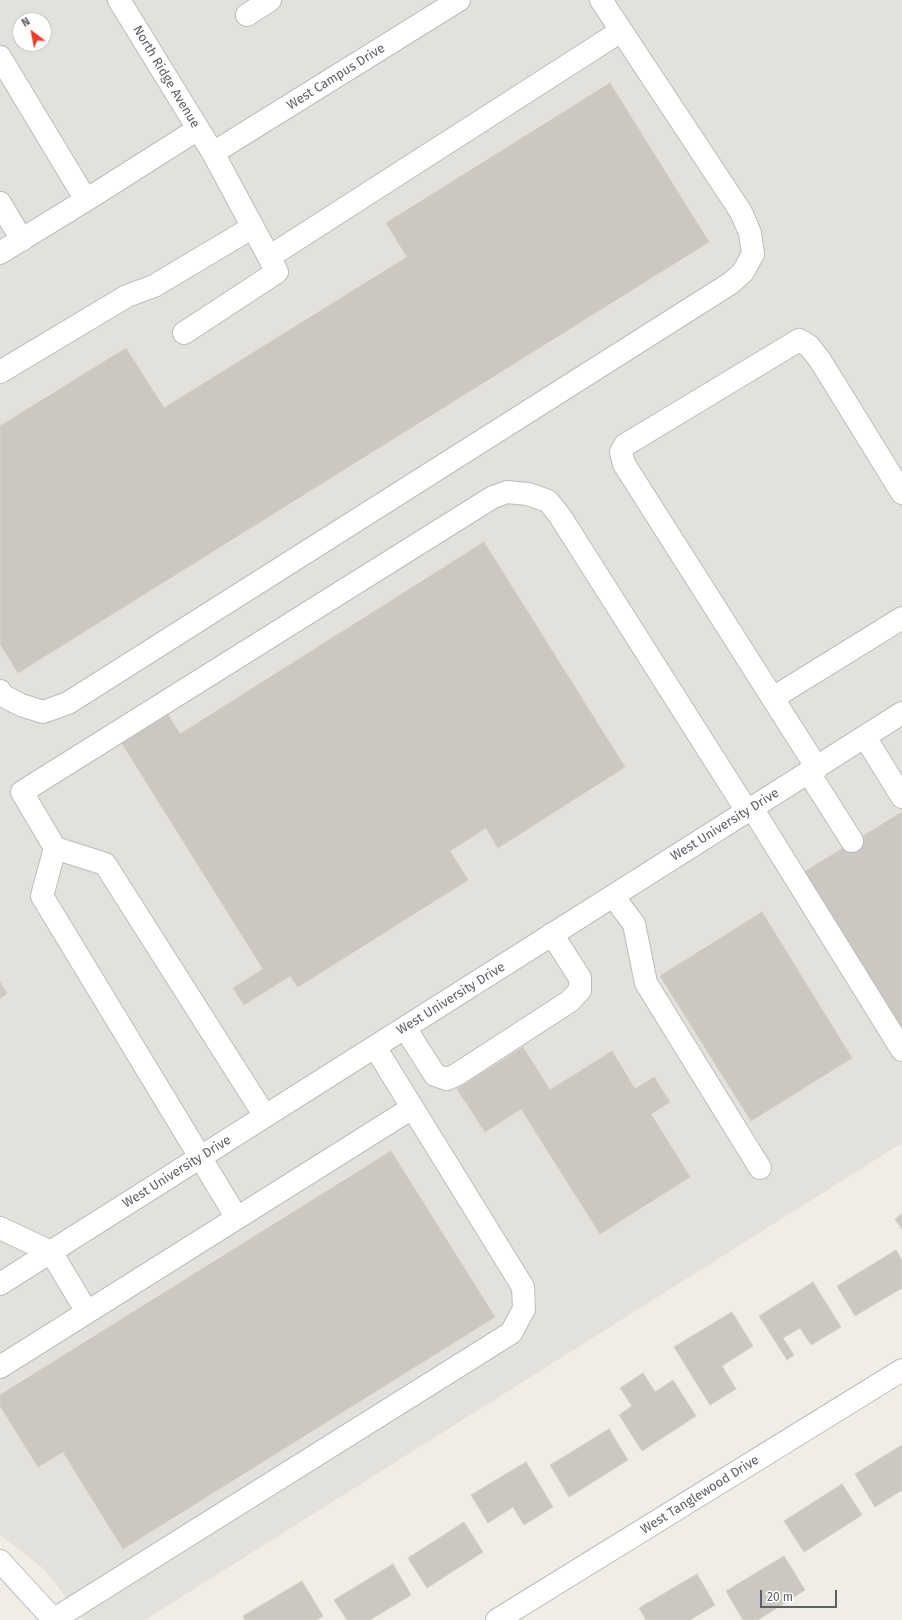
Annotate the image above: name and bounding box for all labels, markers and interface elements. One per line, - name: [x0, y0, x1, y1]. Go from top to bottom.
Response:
- north arrow: [12, 12, 52, 52]
- text: N: [19, 15, 32, 30]
- street label: North Ridge Avenue: [129, 23, 203, 131]
- street label: West Campus Drive: [284, 41, 388, 113]
- street label: West University Drive: [668, 785, 782, 865]
- street label: West University Drive: [394, 959, 508, 1039]
- street label: West University Drive: [120, 1132, 234, 1212]
- street label: West Tanglewood Drive: [638, 1452, 762, 1538]
- scale bar: [762, 1582, 839, 1608]
- text: 20 m: [767, 1590, 793, 1604]

